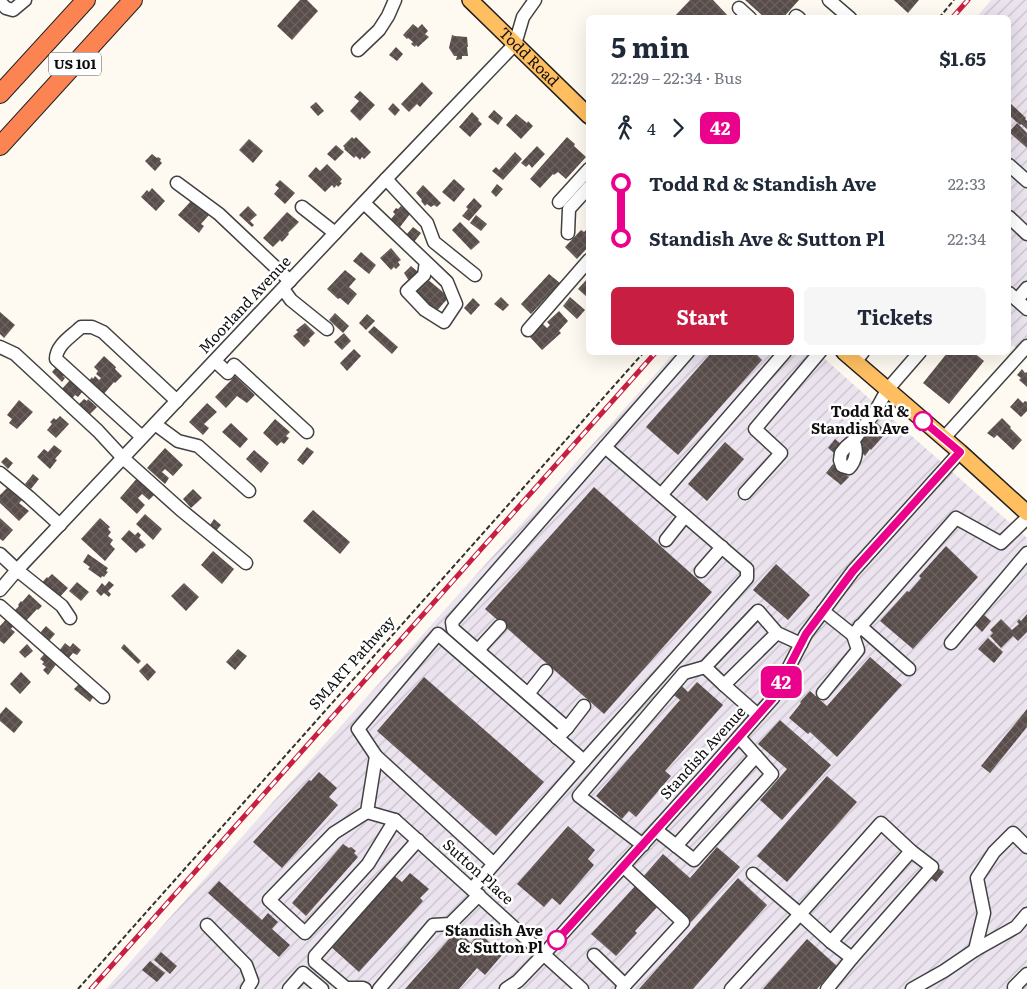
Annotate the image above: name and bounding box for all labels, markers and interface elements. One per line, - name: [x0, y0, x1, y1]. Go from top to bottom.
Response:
- street label: Todd Road: [494, 21, 565, 91]
- text: 5 min: [611, 25, 689, 67]
- text: $1.65: [939, 44, 986, 72]
- road number: US 101: [49, 52, 101, 76]
- text: 22:29 – 22:34 · Bus: [611, 65, 742, 89]
- icon: walk: [611, 114, 639, 142]
- icon: forward: [664, 114, 692, 142]
- text: 42: [710, 114, 730, 141]
- text: 4: [647, 116, 656, 140]
- text: Todd Rd & Standish Ave: [649, 169, 877, 197]
- text: 22:33: [948, 171, 986, 195]
- text: Standish Ave & Sutton Pl: [649, 224, 885, 252]
- text: 22:34: [947, 226, 986, 250]
- street label: Moorland Avenue: [192, 250, 296, 358]
- button: Start: [611, 287, 794, 345]
- button: Tickets: [804, 287, 986, 345]
- place label: Todd Rd & Standish Ave: [811, 399, 910, 439]
- marker: Todd Rd & Standish Ave: [913, 411, 933, 431]
- street label: SMART Pathway: [302, 610, 400, 714]
- line badge: 42: [758, 666, 804, 698]
- text: 42: [771, 668, 791, 695]
- street label: Standish Avenue: [654, 700, 750, 804]
- street label: Sutton Place: [438, 833, 520, 909]
- place label: Standish Ave & Sutton Pl: [445, 918, 544, 958]
- marker: Standish Ave & Sutton Pl: [547, 930, 567, 950]

